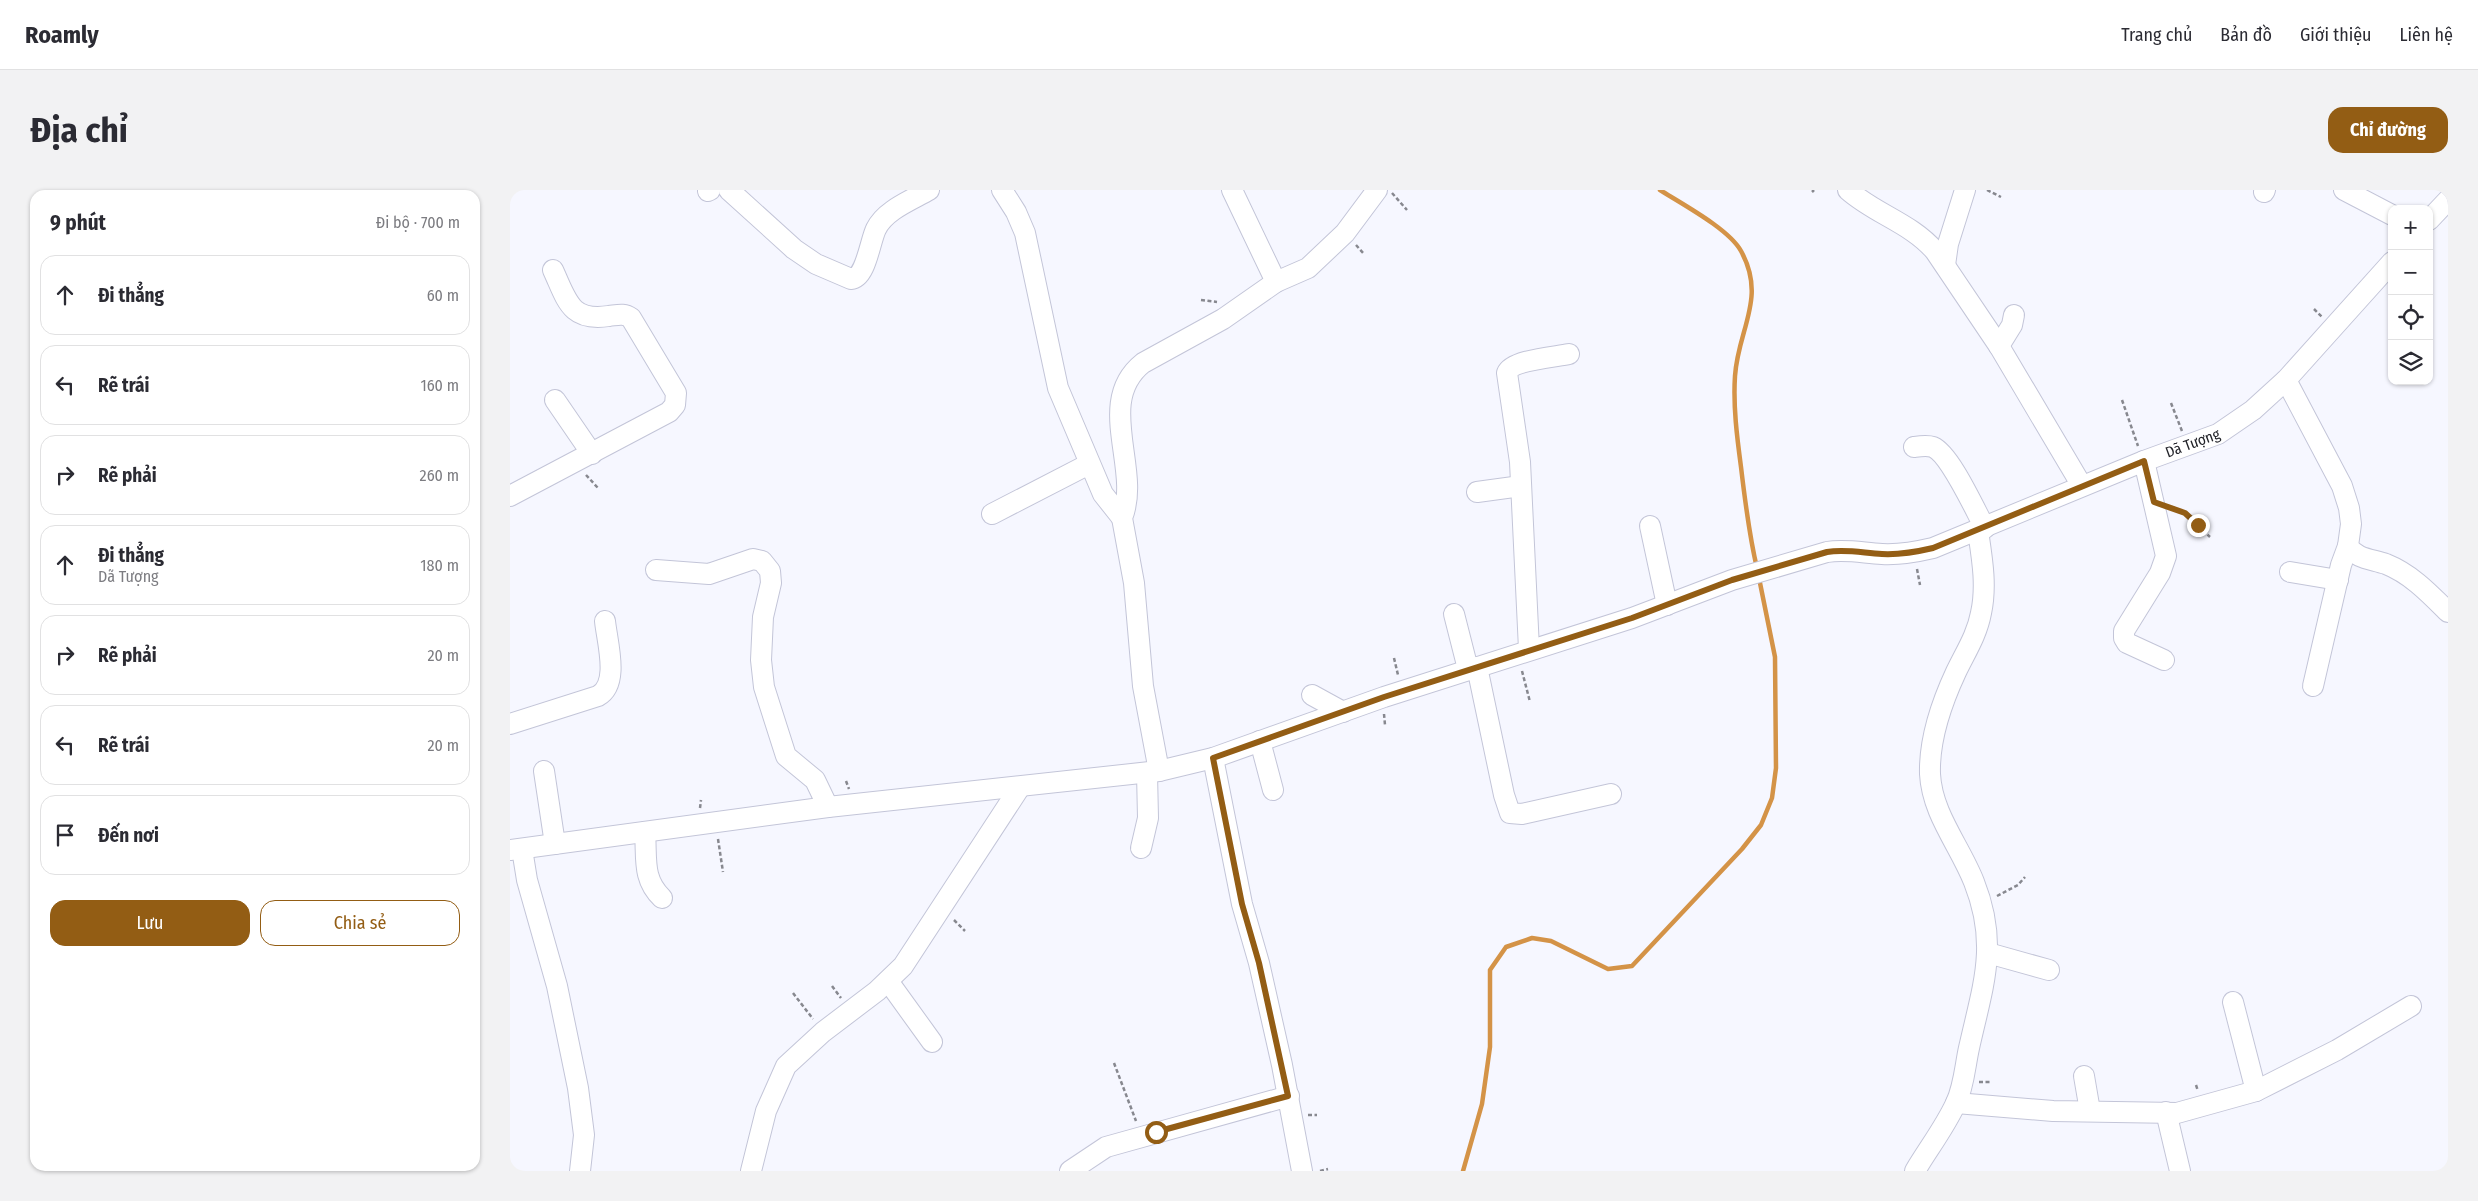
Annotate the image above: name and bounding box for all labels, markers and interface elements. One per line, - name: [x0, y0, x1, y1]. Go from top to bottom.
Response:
- text: Roamly: [25, 21, 99, 49]
- text: Trang chủ: [2121, 24, 2192, 46]
- text: Bản đồ: [2220, 24, 2272, 46]
- text: Giới thiệu: [2300, 24, 2372, 46]
- text: Liên hệ: [2400, 24, 2453, 46]
- button: Chỉ đường: [2328, 107, 2448, 153]
- text: Địa chỉ: [30, 109, 128, 151]
- map controls: [2388, 205, 2433, 385]
- button: +: [2388, 205, 2433, 250]
- text: 9 phút: [50, 210, 106, 236]
- text: Đi bộ · 700 m: [376, 213, 460, 232]
- button: −: [2388, 250, 2433, 295]
- icon: ahead: [51, 281, 79, 309]
- text: Đi thẳng: [98, 284, 164, 307]
- text: 60 m: [427, 286, 459, 305]
- button: locate: [2388, 295, 2433, 340]
- button: layers: [2388, 340, 2433, 385]
- icon: left: [51, 371, 79, 399]
- text: Rẽ trái: [98, 374, 149, 397]
- text: 160 m: [420, 376, 459, 395]
- street label: Dã Tượng: [2163, 425, 2223, 461]
- icon: right: [51, 461, 79, 489]
- text: Rẽ phải: [98, 464, 157, 487]
- text: 260 m: [420, 466, 459, 485]
- route end: [2187, 514, 2210, 537]
- text: Đi thẳng: [98, 544, 164, 567]
- icon: ahead: [51, 551, 79, 579]
- text: 180 m: [420, 556, 459, 575]
- text: Dã Tượng: [98, 567, 159, 586]
- icon: right: [51, 641, 79, 669]
- text: Rẽ phải: [98, 644, 157, 667]
- text: 20 m: [428, 646, 459, 665]
- icon: left: [51, 731, 79, 759]
- text: Rẽ trái: [98, 734, 149, 757]
- text: 20 m: [428, 736, 459, 755]
- icon: arrive: [51, 821, 79, 849]
- text: Đến nơi: [98, 824, 159, 847]
- button: Lưu: [50, 900, 250, 946]
- button: Chia sẻ: [260, 900, 460, 946]
- route start: [1145, 1121, 1168, 1144]

